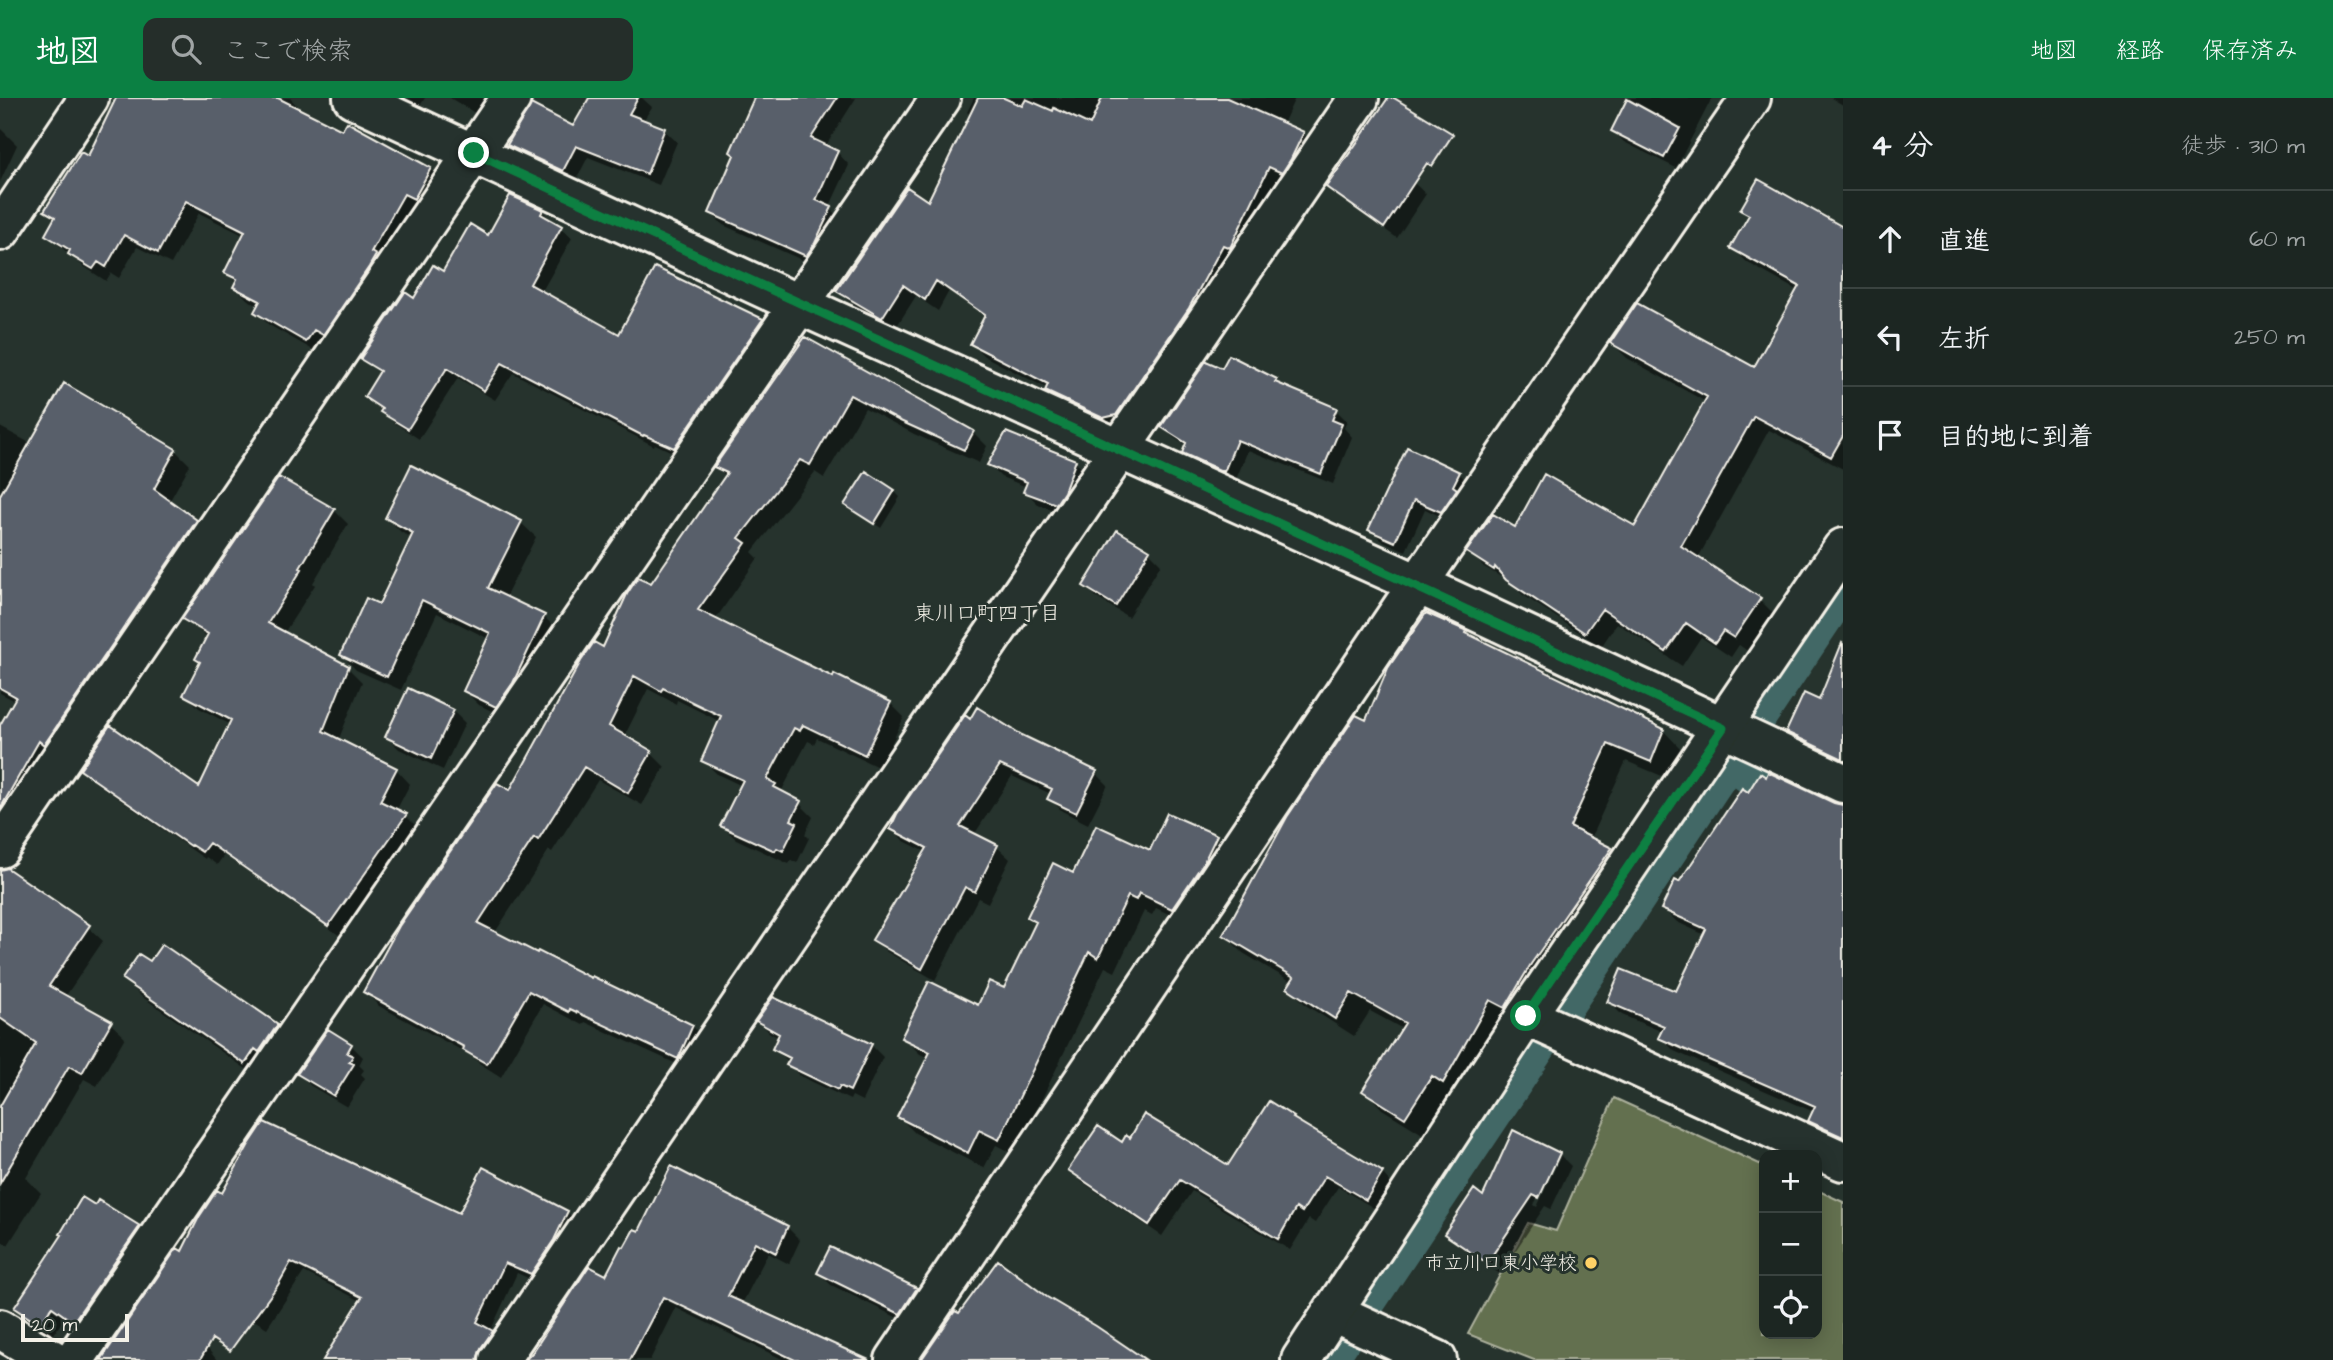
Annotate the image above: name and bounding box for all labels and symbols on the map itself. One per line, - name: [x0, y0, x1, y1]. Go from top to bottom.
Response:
- route end: [458, 137, 489, 168]
- district label: 東川口町四丁目: [914, 599, 1061, 628]
- route start: [1510, 1000, 1541, 1031]
- place label: 市立川口東小学校: [1425, 1250, 1577, 1277]
- marker: 市立川口東小学校: [1583, 1255, 1599, 1271]
- scale bar: [21, 1311, 130, 1343]

